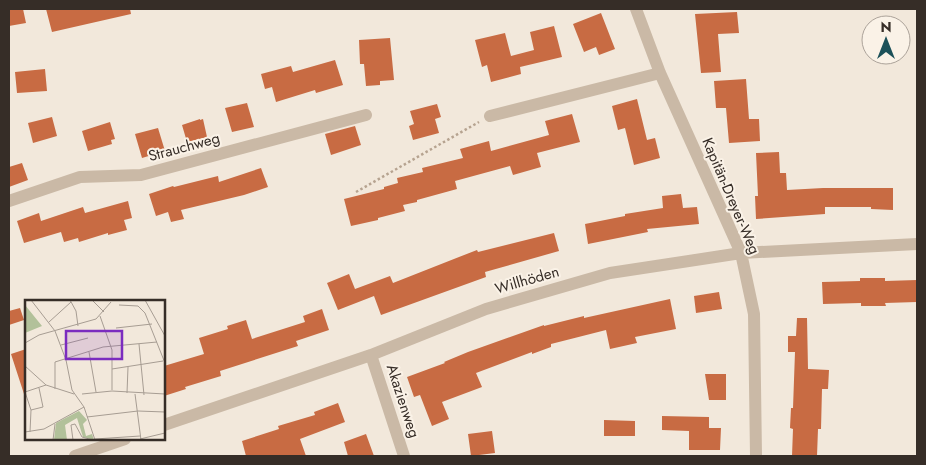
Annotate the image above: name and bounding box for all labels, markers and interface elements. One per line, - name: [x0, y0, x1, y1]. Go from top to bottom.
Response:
- north arrow: [861, 15, 911, 65]
- text: N: [880, 17, 892, 37]
- street label: Strauchweg: [146, 127, 222, 167]
- street label: Kapitän-Dreyer-Weg: [696, 134, 766, 258]
- street label: Willhöden: [492, 260, 562, 300]
- inset map: [25, 300, 165, 440]
- street label: Akazienweg: [381, 361, 425, 441]

